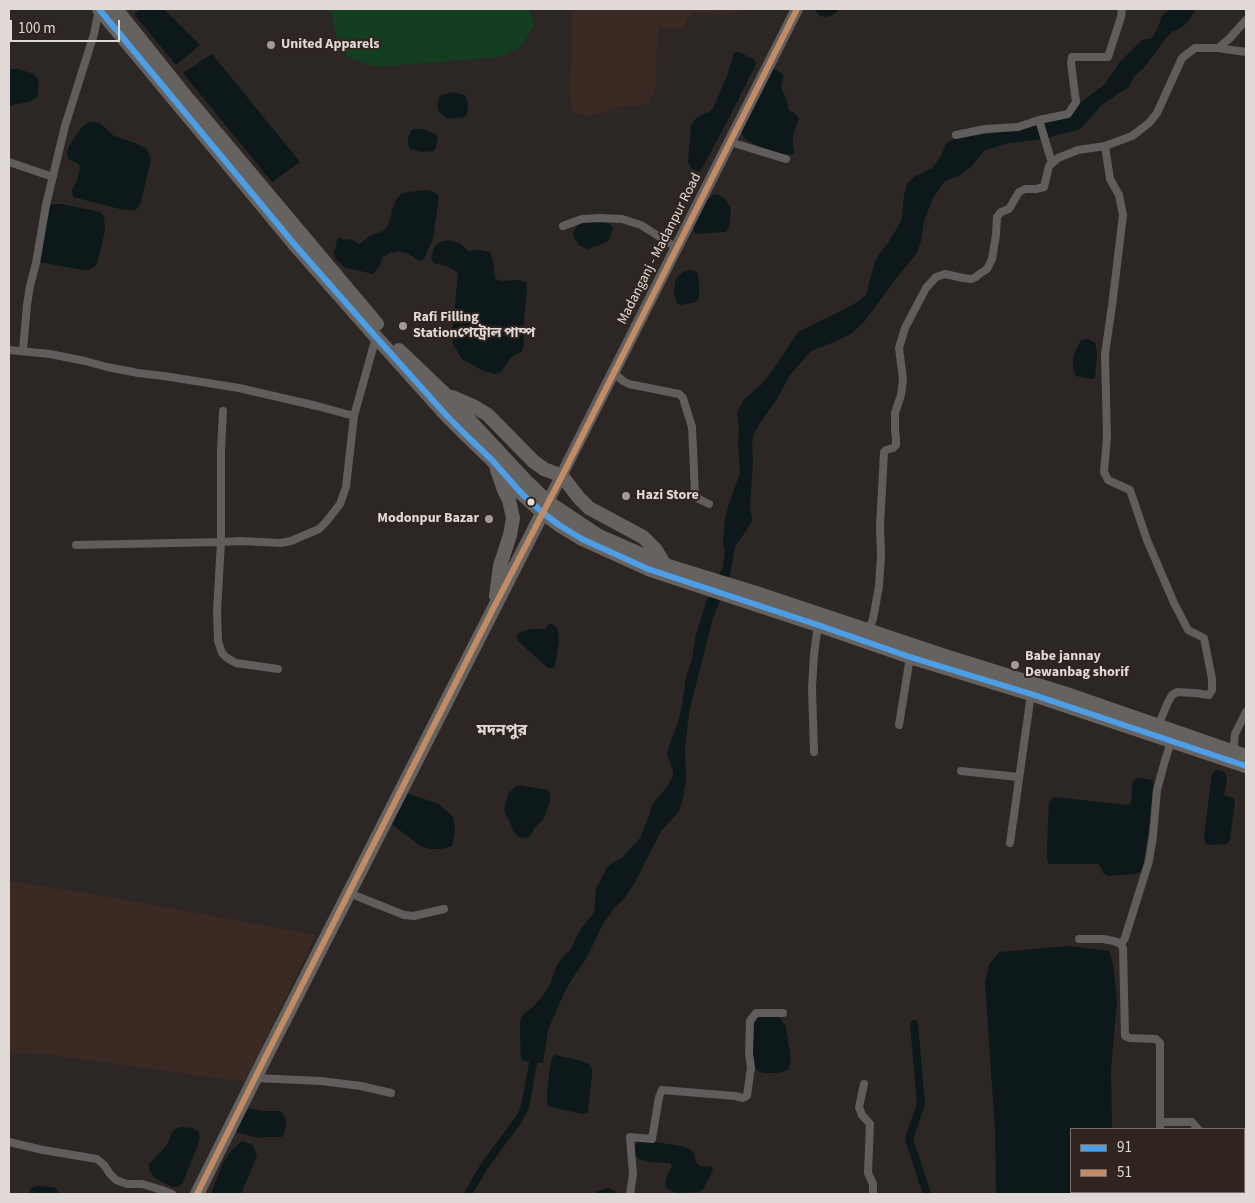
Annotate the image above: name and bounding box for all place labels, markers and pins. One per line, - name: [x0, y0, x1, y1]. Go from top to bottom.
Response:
- place label: United Apparels: [281, 37, 380, 53]
- marker: United Apparels: [265, 39, 277, 51]
- place label: Rafi Filling Stationপেট্রোল পাম্প: [413, 310, 535, 342]
- marker: Rafi Filling Stationপেট্রোল পাম্প: [397, 320, 409, 332]
- place label: Hazi Store: [636, 488, 699, 504]
- marker: Hazi Store: [620, 490, 632, 502]
- unlabelled marker: [526, 497, 536, 507]
- place label: Modonpur Bazar: [377, 511, 479, 527]
- marker: Modonpur Bazar: [483, 513, 495, 525]
- place label: Babe jannay Dewanbag shorif: [1025, 649, 1129, 682]
- marker: Babe jannay Dewanbag shorif: [1009, 659, 1021, 671]

